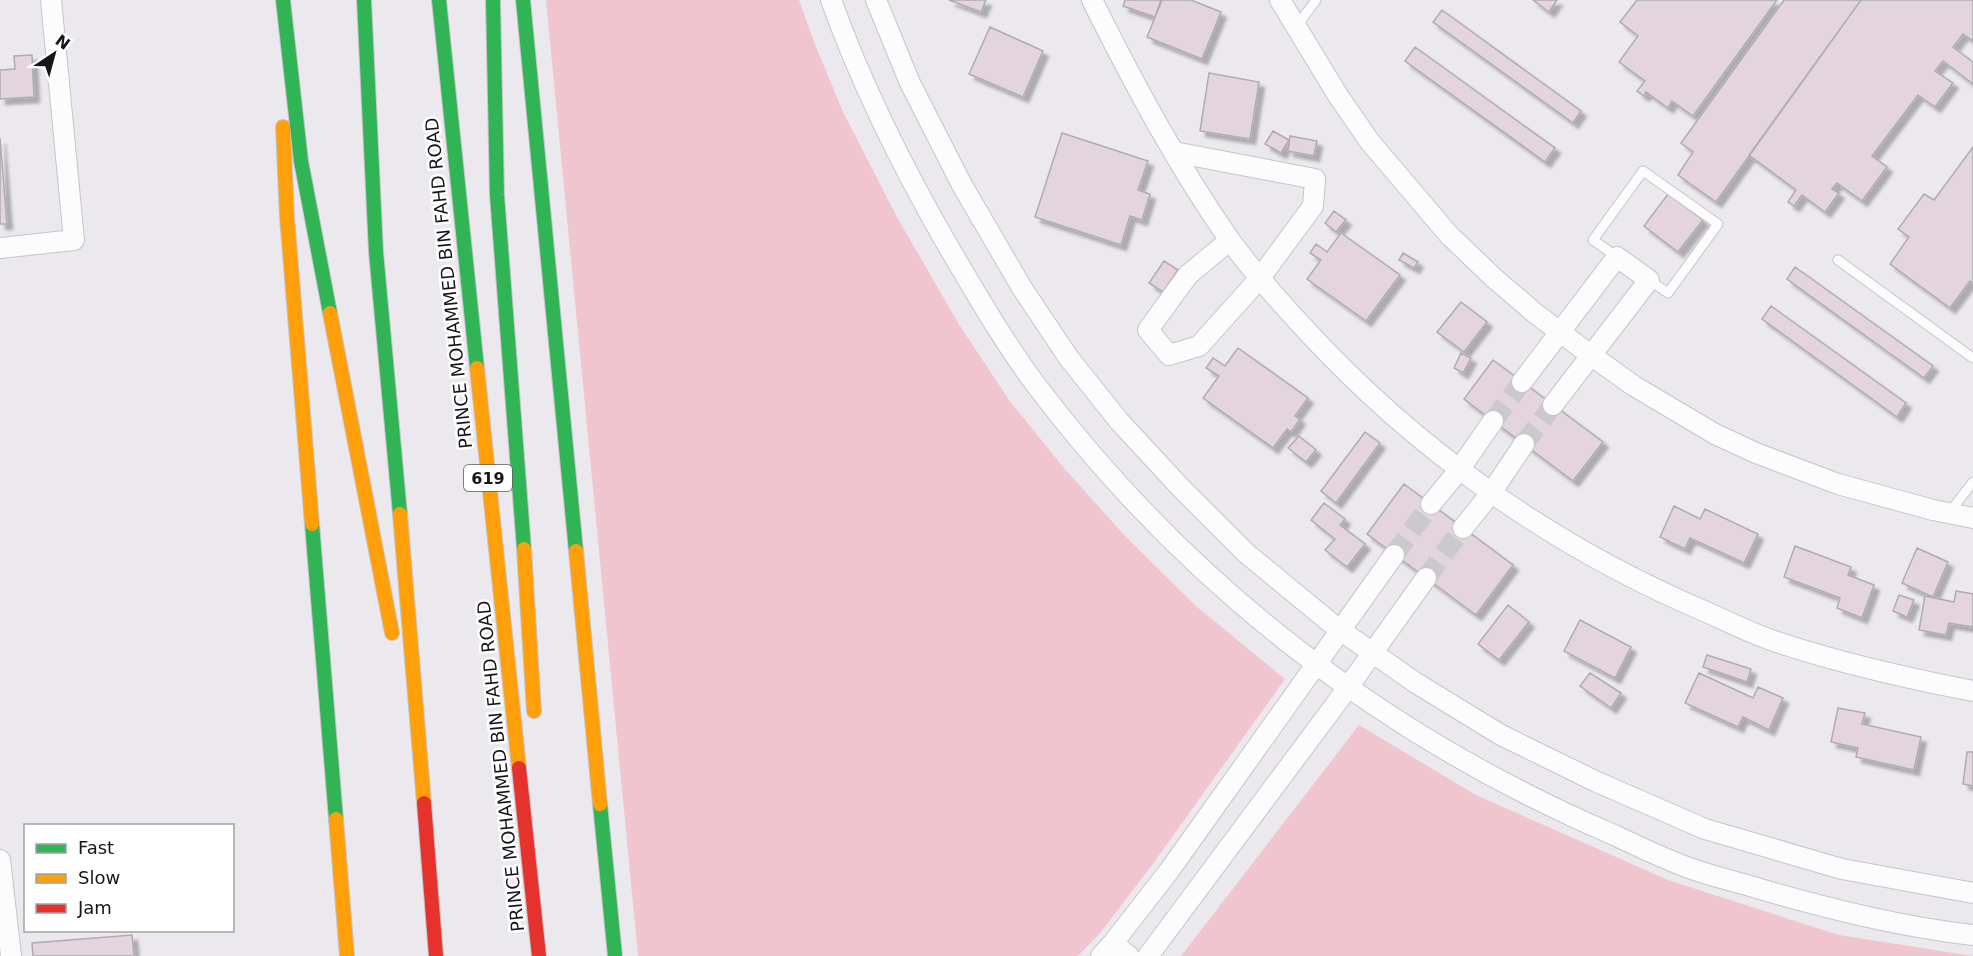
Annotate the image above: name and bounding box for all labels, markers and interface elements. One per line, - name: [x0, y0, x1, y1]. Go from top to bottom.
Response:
- north arrow: [24, 24, 84, 84]
- text: N: [52, 31, 74, 54]
- street label: PRINCE MOHAMMED BIN FAHD ROAD: [421, 116, 476, 450]
- road number: 619: [464, 465, 512, 491]
- street label: PRINCE MOHAMMED BIN FAHD ROAD: [473, 599, 528, 933]
- legend: [24, 824, 234, 932]
- text: Fast: [78, 837, 114, 858]
- text: Slow: [78, 867, 120, 888]
- text: Jam: [77, 897, 112, 918]

